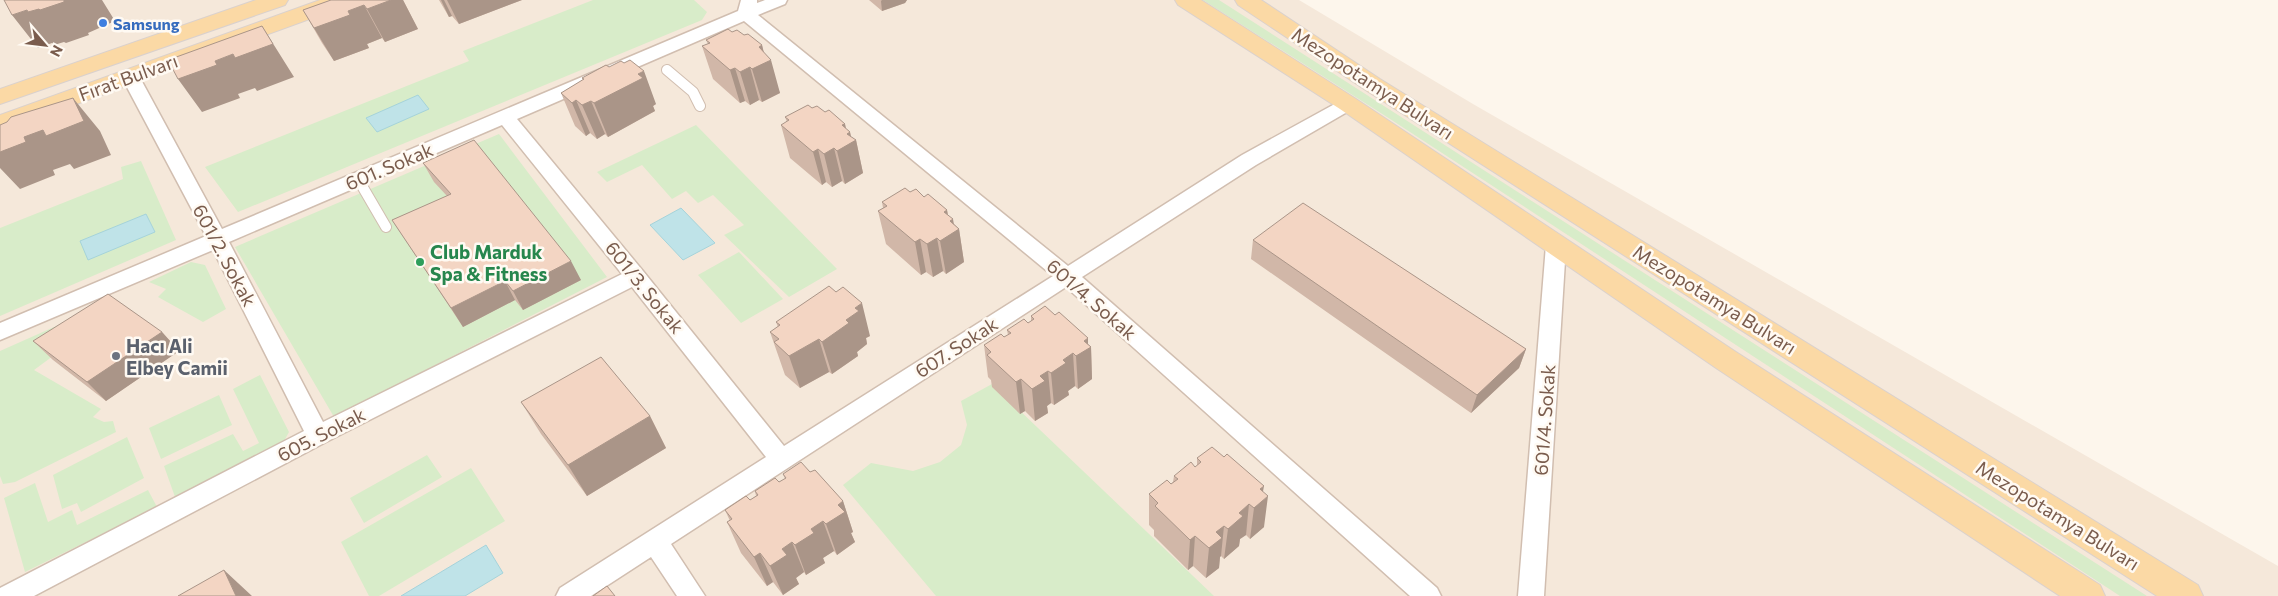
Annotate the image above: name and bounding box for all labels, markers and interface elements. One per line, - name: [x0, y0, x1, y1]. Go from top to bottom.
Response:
- place label: Samsung: [113, 14, 180, 33]
- marker: Samsung: [97, 17, 109, 29]
- north arrow: [20, 20, 70, 70]
- street label: Mezopotamya Bulvarı: [1288, 22, 1458, 144]
- text: N: [47, 43, 67, 60]
- street label: Fırat Bulvarı: [75, 48, 181, 106]
- street label: 601. Sokak: [342, 137, 436, 195]
- street label: 601/2. Sokak: [189, 200, 261, 310]
- street label: 601/3. Sokak: [601, 236, 689, 338]
- street label: Mezopotamya Bulvarı: [1629, 239, 1801, 359]
- place label: Club Marduk Spa & Fitness: [430, 240, 548, 285]
- street label: 601/4. Sokak: [1042, 254, 1142, 344]
- marker: Club Marduk Spa & Fitness: [414, 256, 426, 268]
- street label: 607. Sokak: [910, 312, 1002, 382]
- place label: Hacı Ali Elbey Camii: [126, 334, 228, 379]
- marker: Hacı Ali Elbey Camii: [110, 350, 122, 362]
- street label: 601/4. Sokak: [1529, 364, 1559, 476]
- street label: 605. Sokak: [273, 402, 369, 466]
- street label: Mezopotamya Bulvarı: [1972, 455, 2144, 575]

